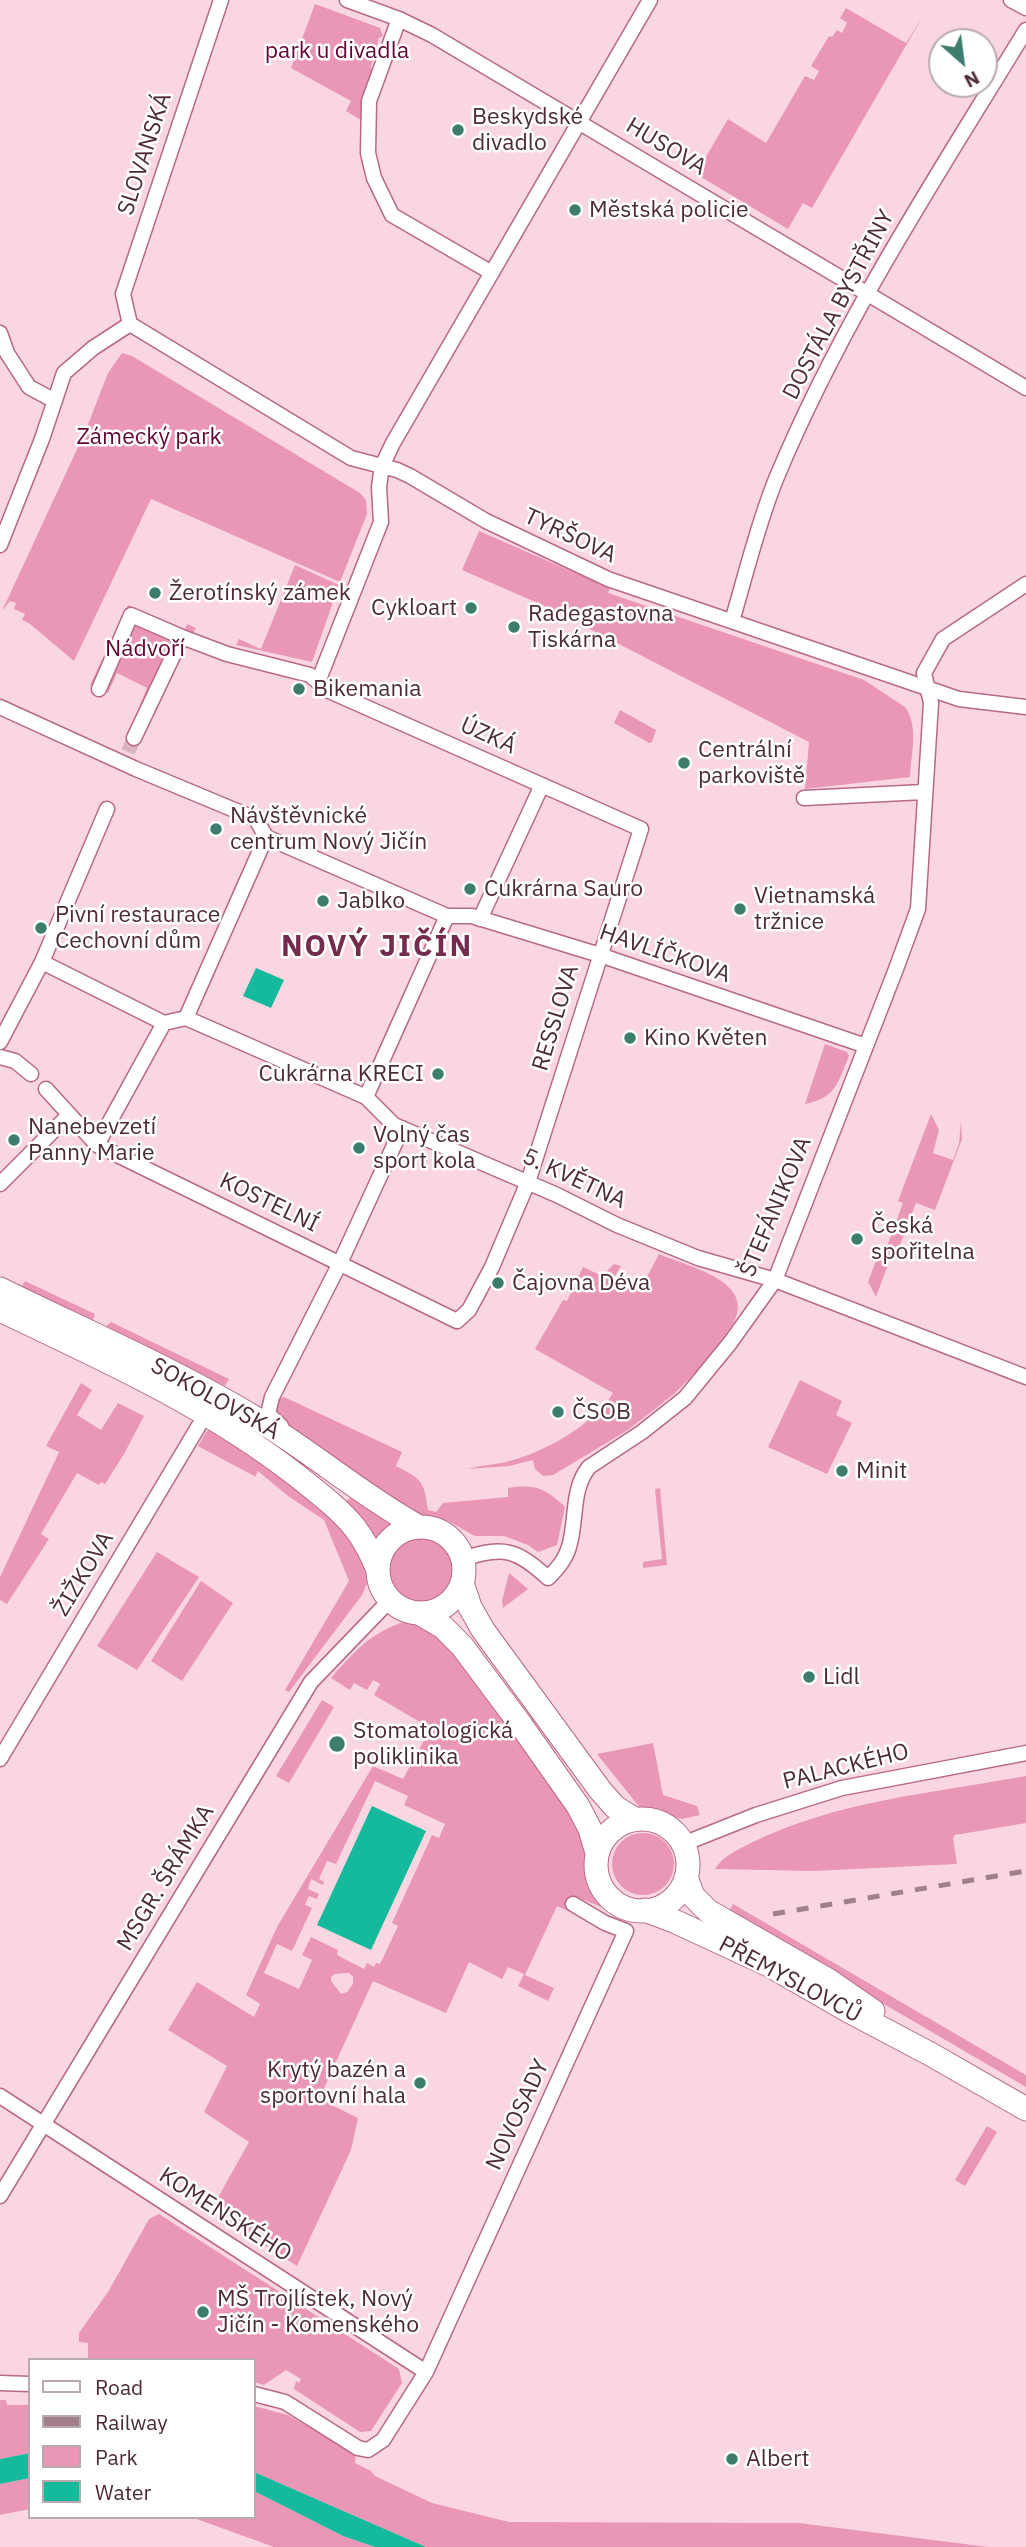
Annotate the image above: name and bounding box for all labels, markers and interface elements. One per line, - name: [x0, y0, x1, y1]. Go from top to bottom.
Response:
- north arrow: [928, 28, 998, 98]
- park label: park u divadla: [265, 37, 409, 65]
- text: N: [960, 66, 984, 94]
- street label: SLOVANSKÁ: [112, 89, 178, 219]
- place label: Beskydské divadlo: [472, 103, 583, 157]
- street label: HUSOVA: [621, 112, 711, 182]
- marker: Beskydské divadlo: [450, 122, 466, 138]
- place label: Městská policie: [589, 196, 749, 224]
- marker: Městská policie: [567, 202, 583, 218]
- street label: DOSTÁLA BYSTŘINY: [777, 205, 901, 405]
- park label: Zámecký park: [76, 423, 222, 451]
- street label: TYRŠOVA: [519, 503, 621, 569]
- place label: Žerotínský zámek: [169, 579, 351, 607]
- marker: Žerotínský zámek: [147, 585, 163, 601]
- place label: Cykloart: [371, 594, 457, 622]
- marker: Cykloart: [463, 600, 479, 616]
- place label: Radegastovna Tiskárna: [528, 600, 673, 654]
- marker: Radegastovna Tiskárna: [506, 619, 522, 635]
- park label: Nádvoří: [105, 635, 185, 663]
- place label: Bikemania: [313, 675, 422, 703]
- marker: Bikemania: [291, 681, 307, 697]
- street label: ÚZKÁ: [456, 712, 520, 760]
- place label: Centrální parkoviště: [698, 736, 805, 790]
- marker: Centrální parkoviště: [676, 755, 692, 771]
- place label: Návštěvnické centrum Nový Jičín: [230, 802, 427, 856]
- marker: Návštěvnické centrum Nový Jičín: [208, 821, 224, 837]
- place label: Cukrárna Sauro: [484, 875, 643, 903]
- marker: Cukrárna Sauro: [462, 881, 478, 897]
- place label: Vietnamská tržnice: [754, 882, 875, 936]
- place label: Jablko: [337, 887, 405, 915]
- marker: Jablko: [315, 893, 331, 909]
- place label: Pivní restaurace Cechovní dům: [55, 901, 220, 955]
- marker: Vietnamská tržnice: [732, 901, 748, 917]
- street label: HAVLÍČKOVA: [596, 919, 734, 989]
- marker: Pivní restaurace Cechovní dům: [33, 920, 49, 936]
- district label: NOVÝ JIČÍN: [282, 929, 472, 965]
- street label: RESSLOVA: [527, 962, 585, 1074]
- place label: Kino Květen: [644, 1024, 767, 1052]
- marker: Kino Květen: [622, 1030, 638, 1046]
- place label: Cukrárna KRECI: [258, 1060, 424, 1088]
- marker: Cukrárna KRECI: [430, 1066, 446, 1082]
- place label: Nanebevzetí Panny Marie: [28, 1113, 156, 1167]
- place label: Volný čas sport kola: [373, 1121, 476, 1175]
- marker: Nanebevzetí Panny Marie: [6, 1132, 22, 1148]
- street label: ŠTEFÁNIKOVA: [734, 1133, 818, 1281]
- marker: Volný čas sport kola: [351, 1140, 367, 1156]
- street label: 5. KVĚTNA: [518, 1143, 630, 1215]
- street label: KOSTELNÍ: [215, 1167, 323, 1239]
- place label: Česká spořitelna: [871, 1212, 975, 1266]
- marker: Česká spořitelna: [849, 1231, 865, 1247]
- place label: Čajovna Déva: [512, 1269, 650, 1297]
- marker: Čajovna Déva: [490, 1275, 506, 1291]
- street label: SOKOLOVSKÁ: [146, 1352, 284, 1446]
- place label: ČSOB: [572, 1398, 631, 1426]
- marker: ČSOB: [550, 1404, 566, 1420]
- place label: Minit: [856, 1457, 907, 1485]
- marker: Minit: [834, 1463, 850, 1479]
- street label: ŽIŽKOVA: [48, 1527, 120, 1621]
- place label: Lidl: [823, 1663, 860, 1691]
- marker: Lidl: [801, 1669, 817, 1685]
- place label: Stomatologická poliklinika: [353, 1717, 513, 1771]
- marker: Stomatologická poliklinika: [327, 1734, 347, 1754]
- street label: PALACKÉHO: [780, 1738, 912, 1796]
- street label: MSGR. ŠRÁMKA: [112, 1800, 220, 1956]
- street label: PŘEMYSLOVCŮ: [714, 1931, 866, 2029]
- street label: NOVOSADY: [480, 2055, 556, 2175]
- place label: Krytý bazén a sportovní hala: [260, 2056, 406, 2110]
- marker: Krytý bazén a sportovní hala: [412, 2075, 428, 2091]
- street label: KOMENSKÉHO: [154, 2162, 296, 2268]
- place label: MŠ Trojlístek, Nový Jičín - Komenského: [217, 2285, 419, 2339]
- marker: MŠ Trojlístek, Nový Jičín - Komenského: [195, 2304, 211, 2320]
- legend: [28, 2358, 256, 2519]
- text: Road: [95, 2373, 143, 2401]
- text: Railway: [95, 2408, 168, 2436]
- text: Park: [95, 2443, 138, 2471]
- place label: Albert: [746, 2445, 810, 2473]
- marker: Albert: [724, 2451, 740, 2467]
- text: Water: [95, 2478, 151, 2506]

